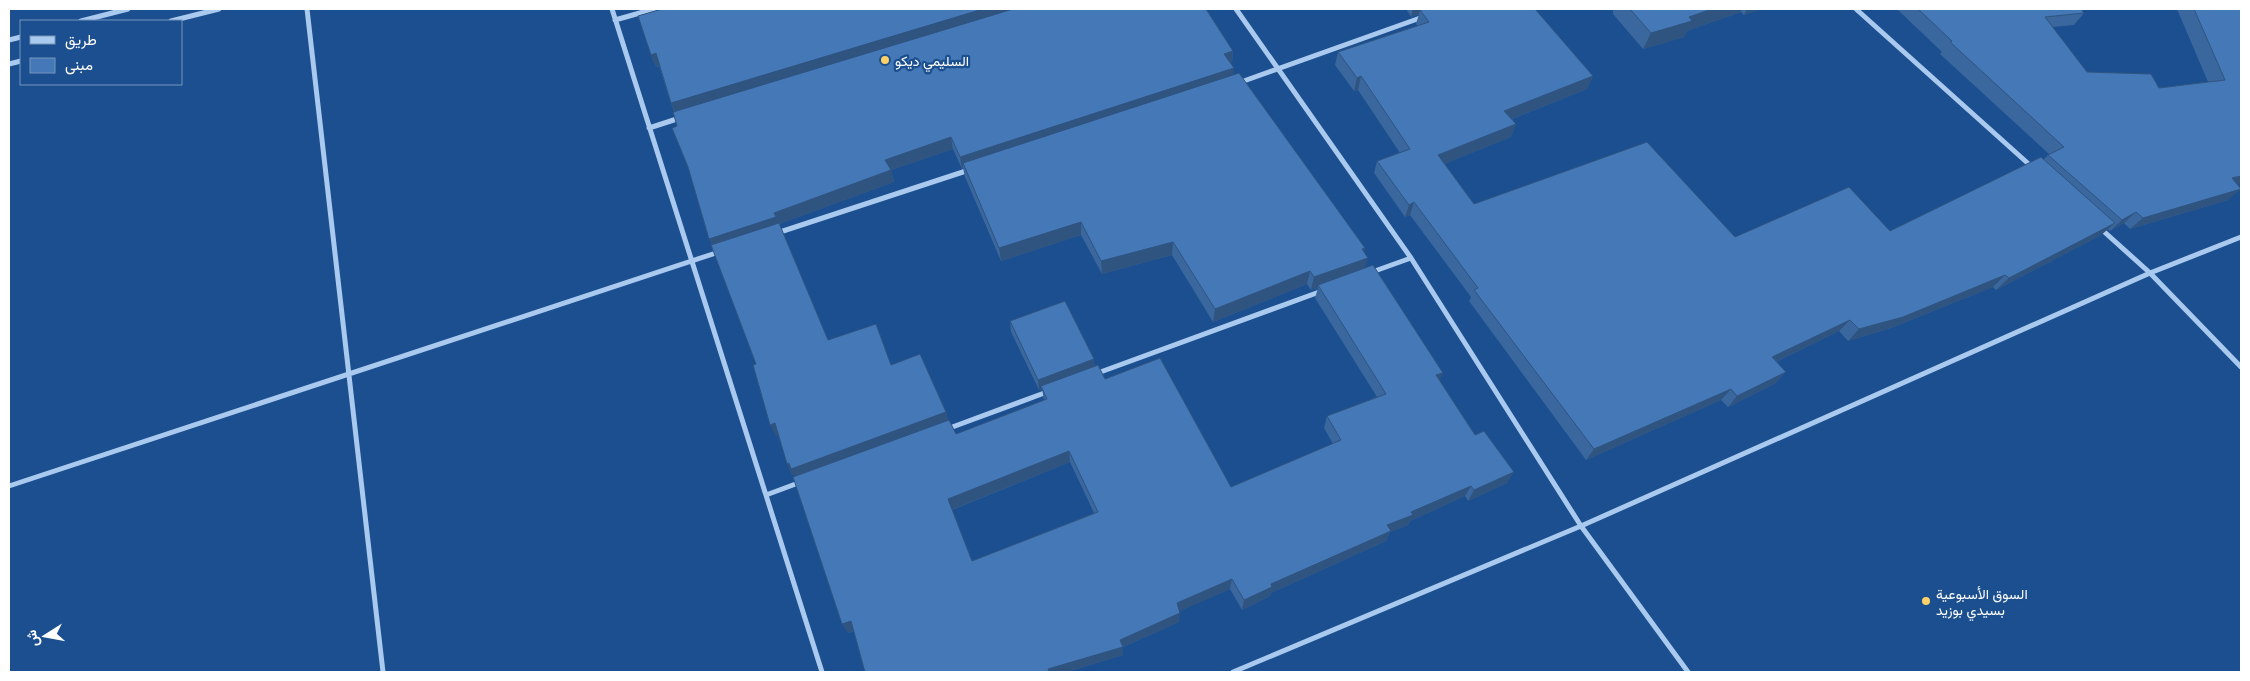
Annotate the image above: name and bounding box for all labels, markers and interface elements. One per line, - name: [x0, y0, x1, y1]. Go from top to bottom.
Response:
- legend: [20, 20, 182, 85]
- text: طريق: [65, 29, 97, 50]
- place label: السليمي ديكو: [895, 51, 969, 73]
- text: مبنى: [65, 54, 93, 75]
- marker: السليمي ديكو: [879, 54, 891, 66]
- place label: السوق الأسبوعية بسيدي بوزيد: [1936, 584, 2028, 622]
- marker: السوق الأسبوعية بسيدي بوزيد: [1920, 595, 1932, 607]
- north arrow: [20, 611, 70, 661]
- text: ش: [21, 628, 43, 649]

